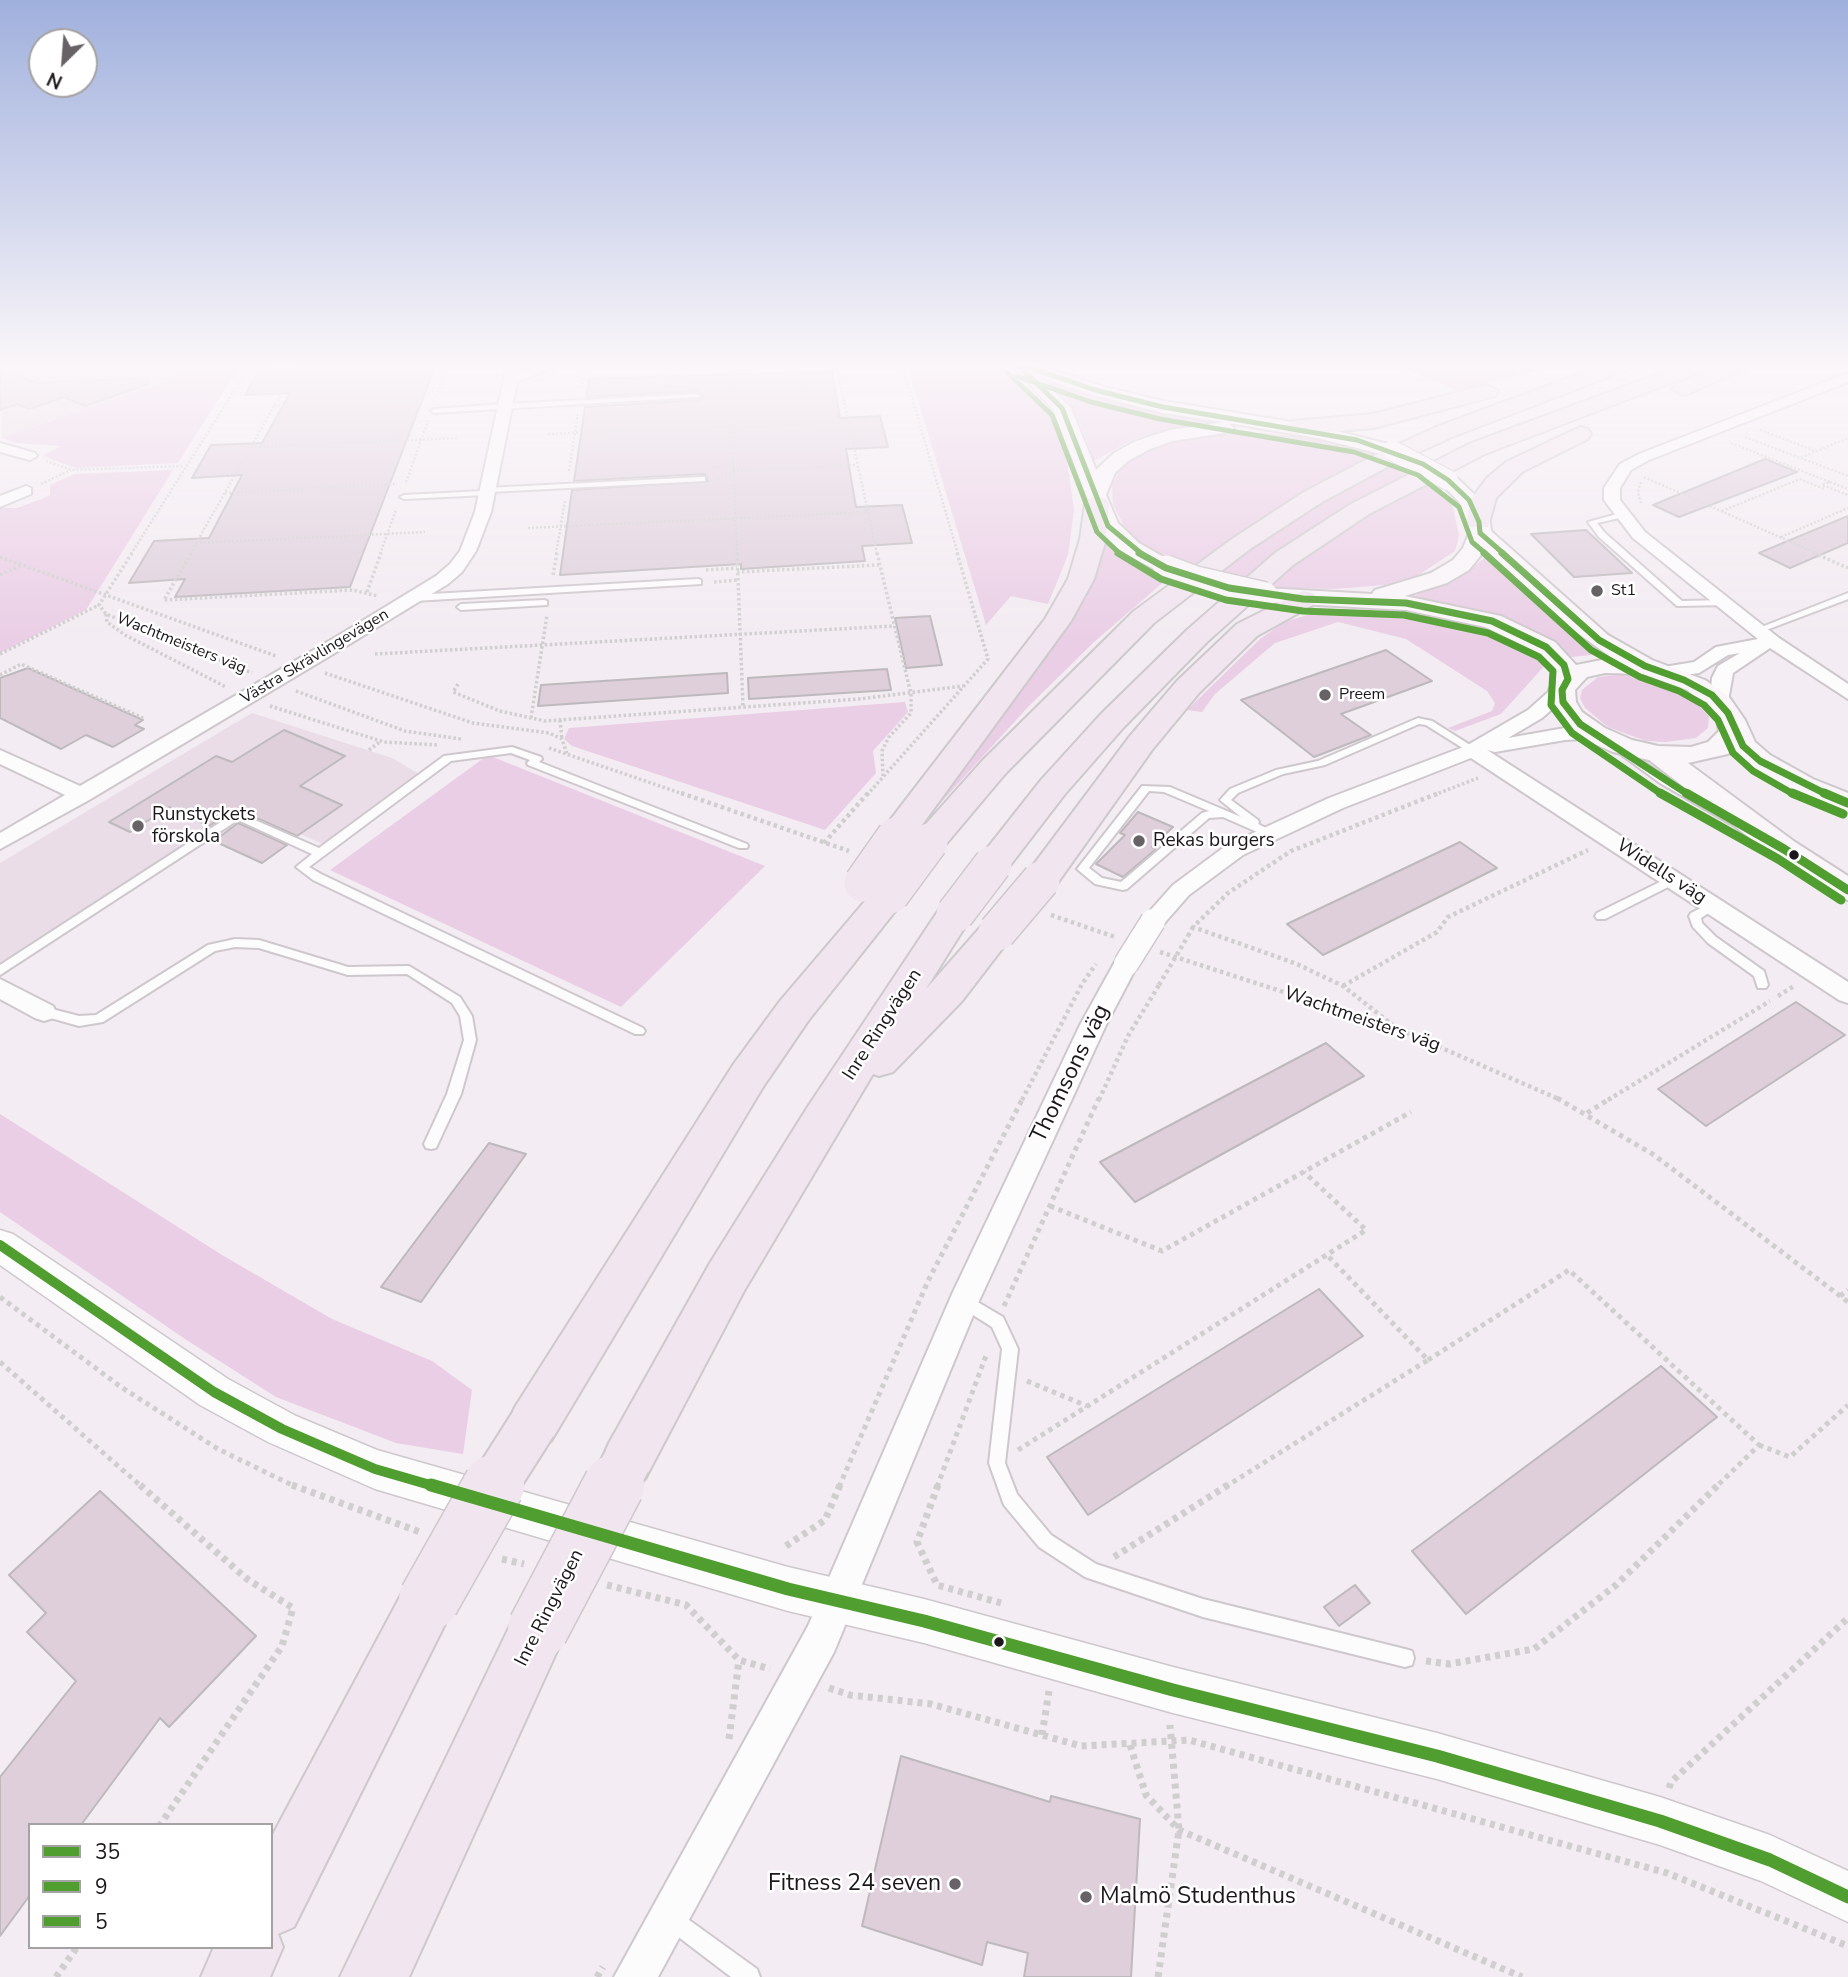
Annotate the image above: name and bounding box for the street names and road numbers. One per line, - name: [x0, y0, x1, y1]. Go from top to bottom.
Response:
- street label: Västra Skrävlingevägen: [238, 605, 392, 709]
- street label: Wachtmeisters väg: [113, 609, 249, 679]
- street label: Widells väg: [1612, 835, 1710, 909]
- street label: Inre Ringvägen: [839, 965, 927, 1085]
- street label: Wachtmeisters väg: [1281, 982, 1443, 1058]
- street label: Thomsons väg: [1026, 1000, 1116, 1148]
- street label: Inre Ringvägen: [511, 1546, 589, 1670]

